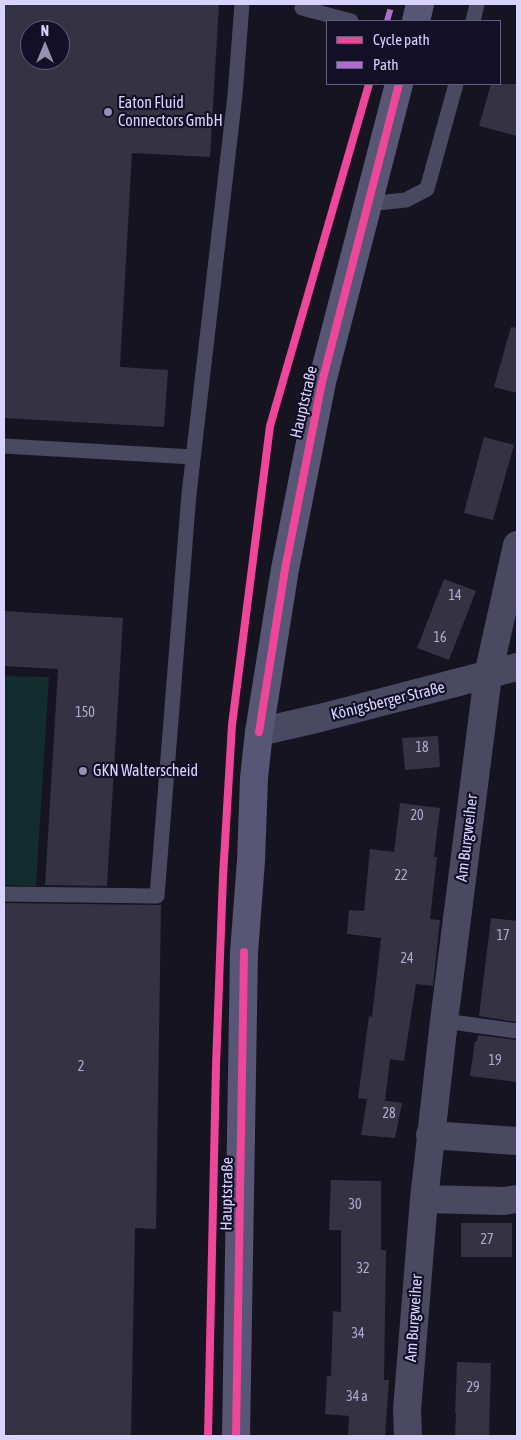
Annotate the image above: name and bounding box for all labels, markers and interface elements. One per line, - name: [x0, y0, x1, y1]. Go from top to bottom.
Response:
- north arrow: [20, 20, 70, 70]
- legend: [326, 20, 501, 85]
- text: N: [41, 23, 49, 39]
- text: Cycle path: [373, 31, 430, 48]
- text: Path: [373, 56, 399, 73]
- place label: Eaton Fluid Connectors GmbH: [118, 93, 223, 131]
- marker: Eaton Fluid Connectors GmbH: [102, 106, 114, 118]
- street label: Hauptstraße: [286, 364, 322, 440]
- house number: 14: [448, 588, 462, 604]
- house number: 16: [433, 630, 447, 646]
- street label: Königsberger Straße: [329, 678, 447, 724]
- house number: 150: [75, 705, 95, 721]
- house number: 18: [415, 740, 429, 756]
- place label: GKN Walterscheid: [93, 761, 198, 781]
- marker: GKN Walterscheid: [77, 765, 89, 777]
- street label: Am Burgweiher: [452, 793, 482, 883]
- house number: 20: [410, 808, 424, 824]
- house number: 22: [394, 868, 408, 884]
- house number: 17: [496, 928, 510, 944]
- house number: 24: [400, 951, 414, 967]
- house number: 19: [488, 1053, 502, 1069]
- house number: 2: [78, 1059, 84, 1075]
- house number: 28: [382, 1106, 396, 1122]
- street label: Hauptstraße: [217, 1157, 237, 1231]
- house number: 30: [348, 1197, 362, 1213]
- house number: 27: [480, 1232, 494, 1248]
- house number: 32: [356, 1261, 370, 1277]
- street label: Am Burgweiher: [401, 1273, 427, 1363]
- house number: 34: [351, 1326, 365, 1342]
- house number: 29: [466, 1380, 480, 1396]
- house number: 34 a: [346, 1389, 368, 1405]

